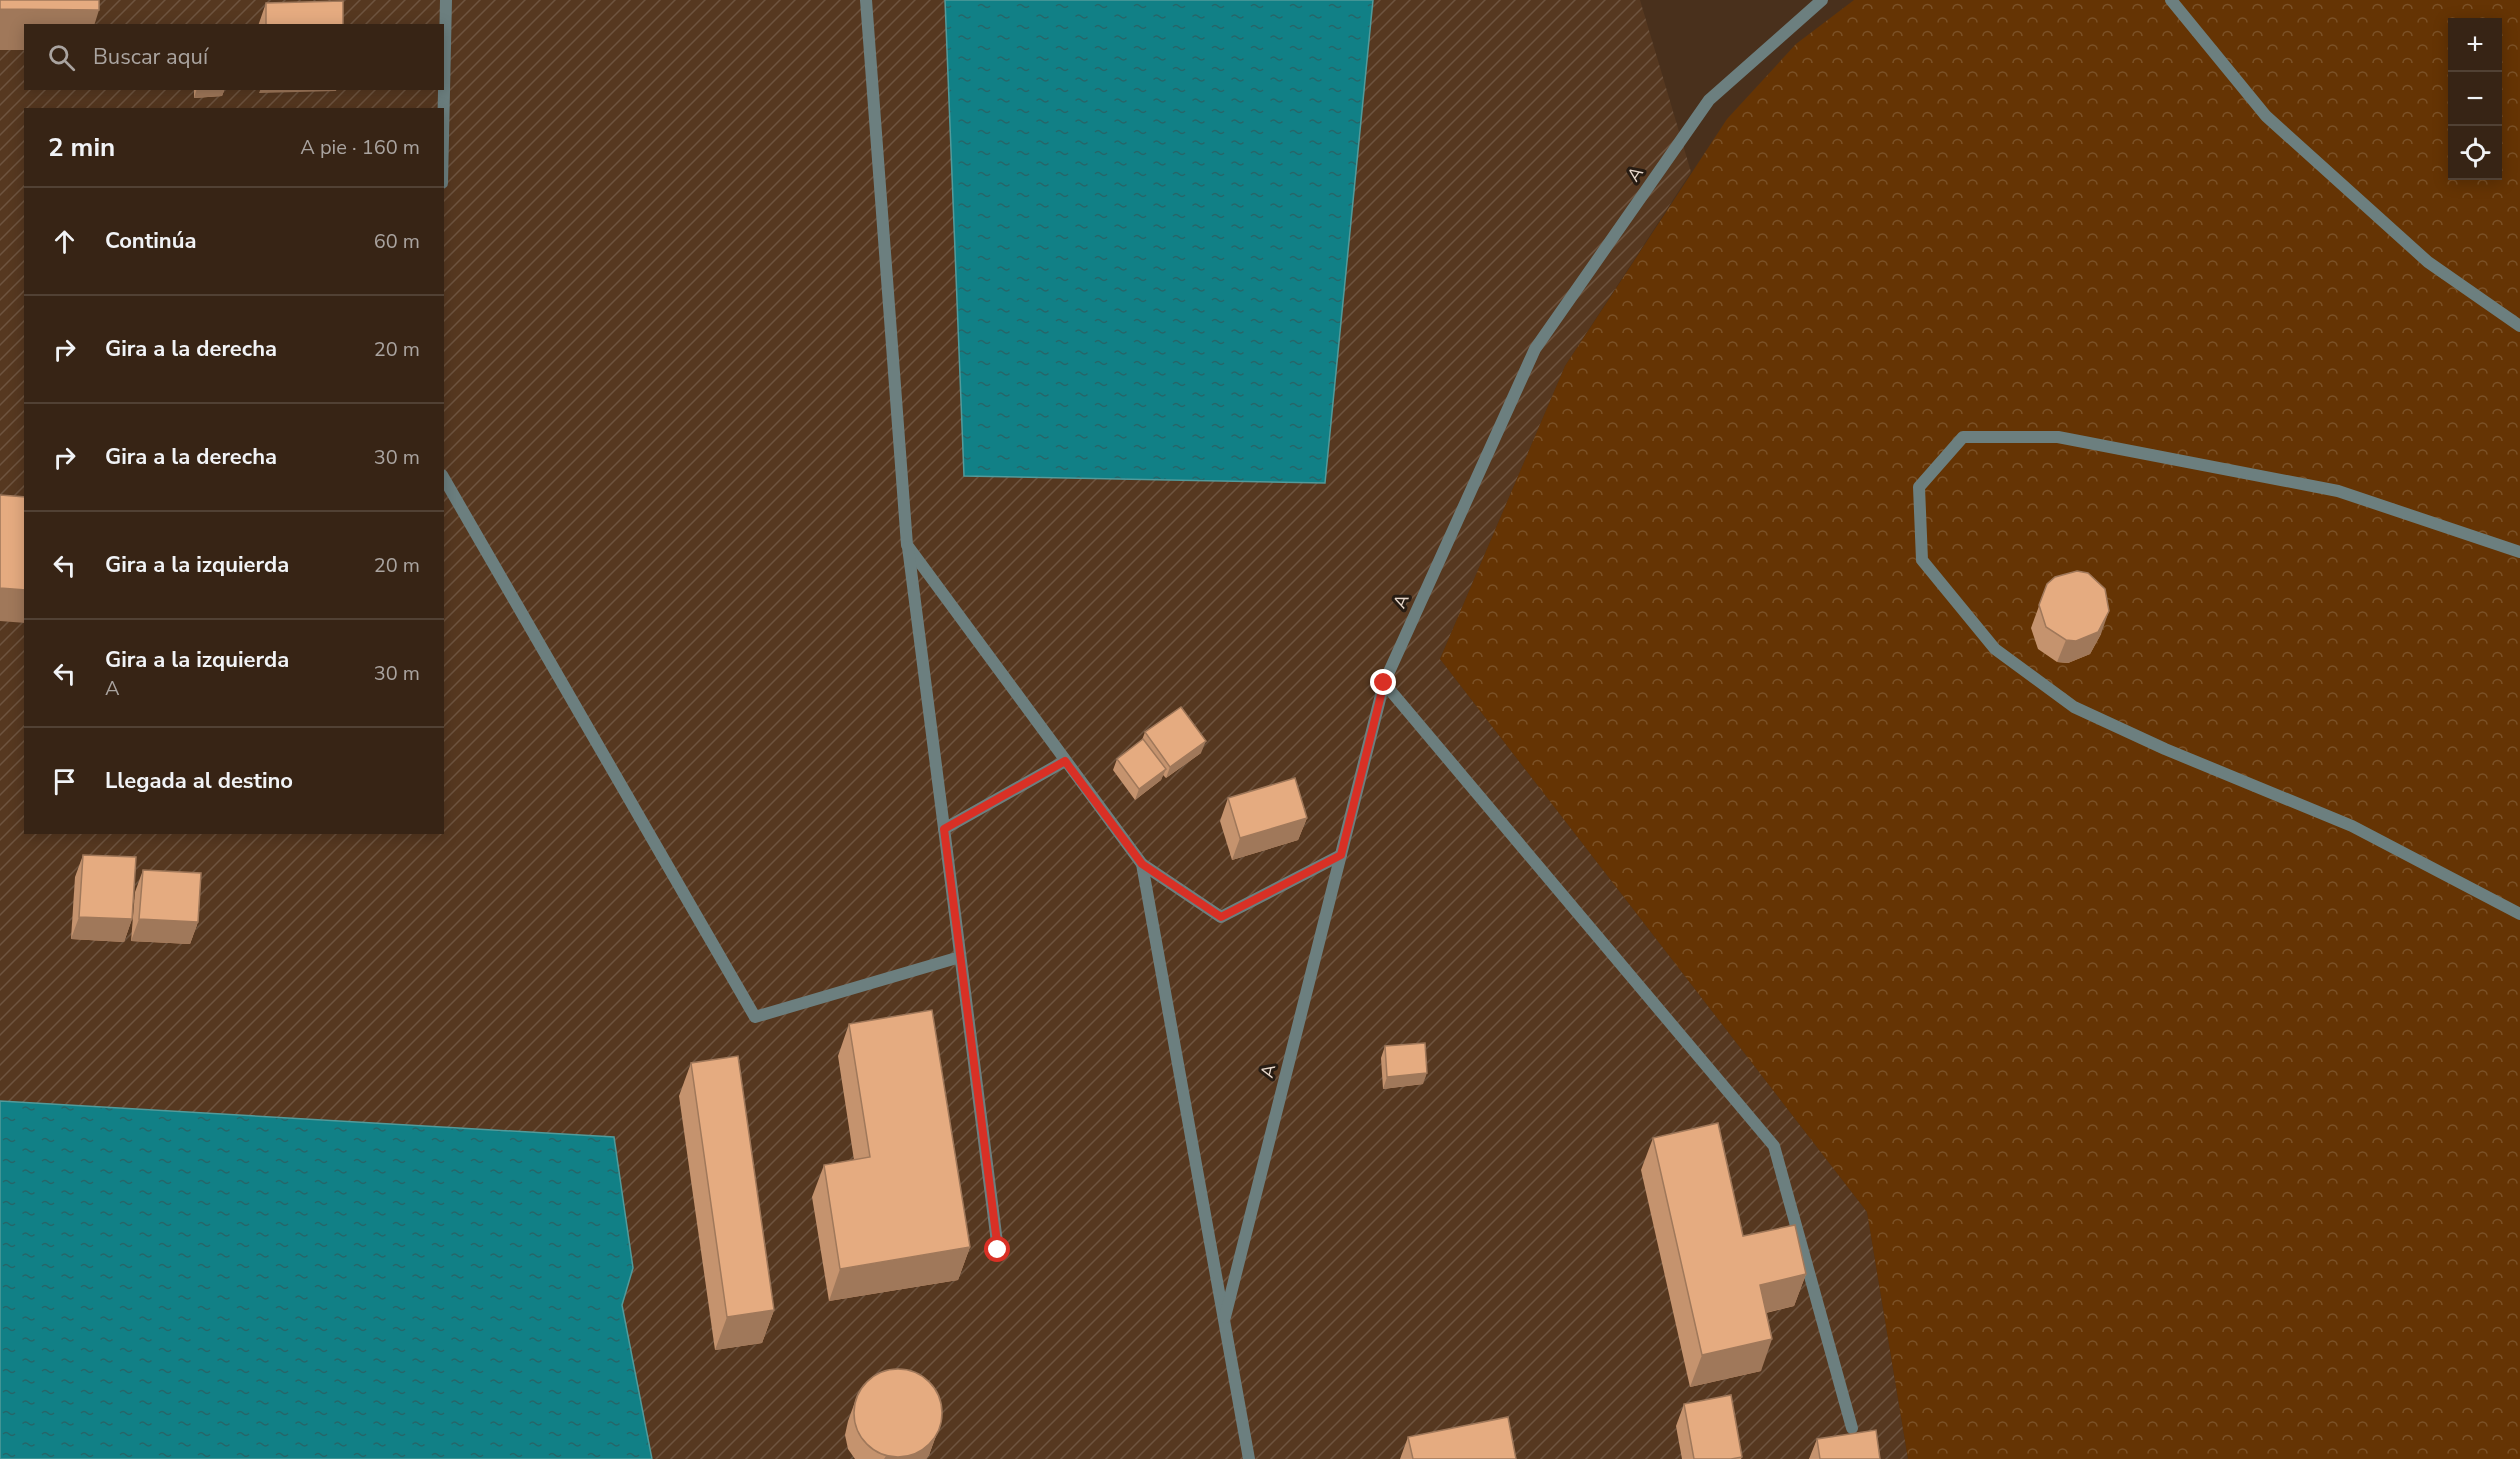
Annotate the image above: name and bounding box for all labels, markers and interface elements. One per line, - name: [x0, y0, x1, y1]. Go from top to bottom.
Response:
- map controls: [2448, 18, 2502, 180]
- button: +: [2448, 18, 2502, 72]
- search box: [24, 24, 444, 90]
- icon: search: [45, 41, 78, 74]
- text: Buscar aquí: [93, 42, 208, 72]
- button: −: [2448, 72, 2502, 126]
- button: locate: [2448, 126, 2502, 180]
- text: 2 min: [48, 130, 115, 165]
- text: A pie · 160 m: [300, 134, 420, 161]
- street label: A: [1621, 162, 1649, 186]
- icon: ahead: [48, 225, 81, 258]
- text: Continúa: [105, 226, 196, 256]
- text: 60 m: [374, 228, 420, 255]
- icon: right: [48, 333, 81, 366]
- text: Gira a la derecha: [105, 334, 277, 364]
- text: 20 m: [374, 336, 420, 363]
- icon: right: [48, 441, 81, 474]
- text: Gira a la derecha: [105, 442, 277, 472]
- text: 30 m: [374, 444, 420, 471]
- icon: left: [48, 549, 81, 582]
- text: Gira a la izquierda: [105, 550, 289, 580]
- text: 20 m: [374, 552, 420, 579]
- street label: A: [1387, 590, 1415, 612]
- text: Gira a la izquierda: [105, 645, 289, 675]
- icon: left: [48, 657, 81, 690]
- text: 30 m: [374, 660, 420, 687]
- route end: [1370, 669, 1396, 695]
- text: A: [105, 675, 120, 702]
- icon: arrive: [48, 765, 81, 798]
- text: Llegada al destino: [105, 766, 293, 796]
- street label: A: [1255, 1062, 1281, 1080]
- route start: [984, 1236, 1010, 1262]

